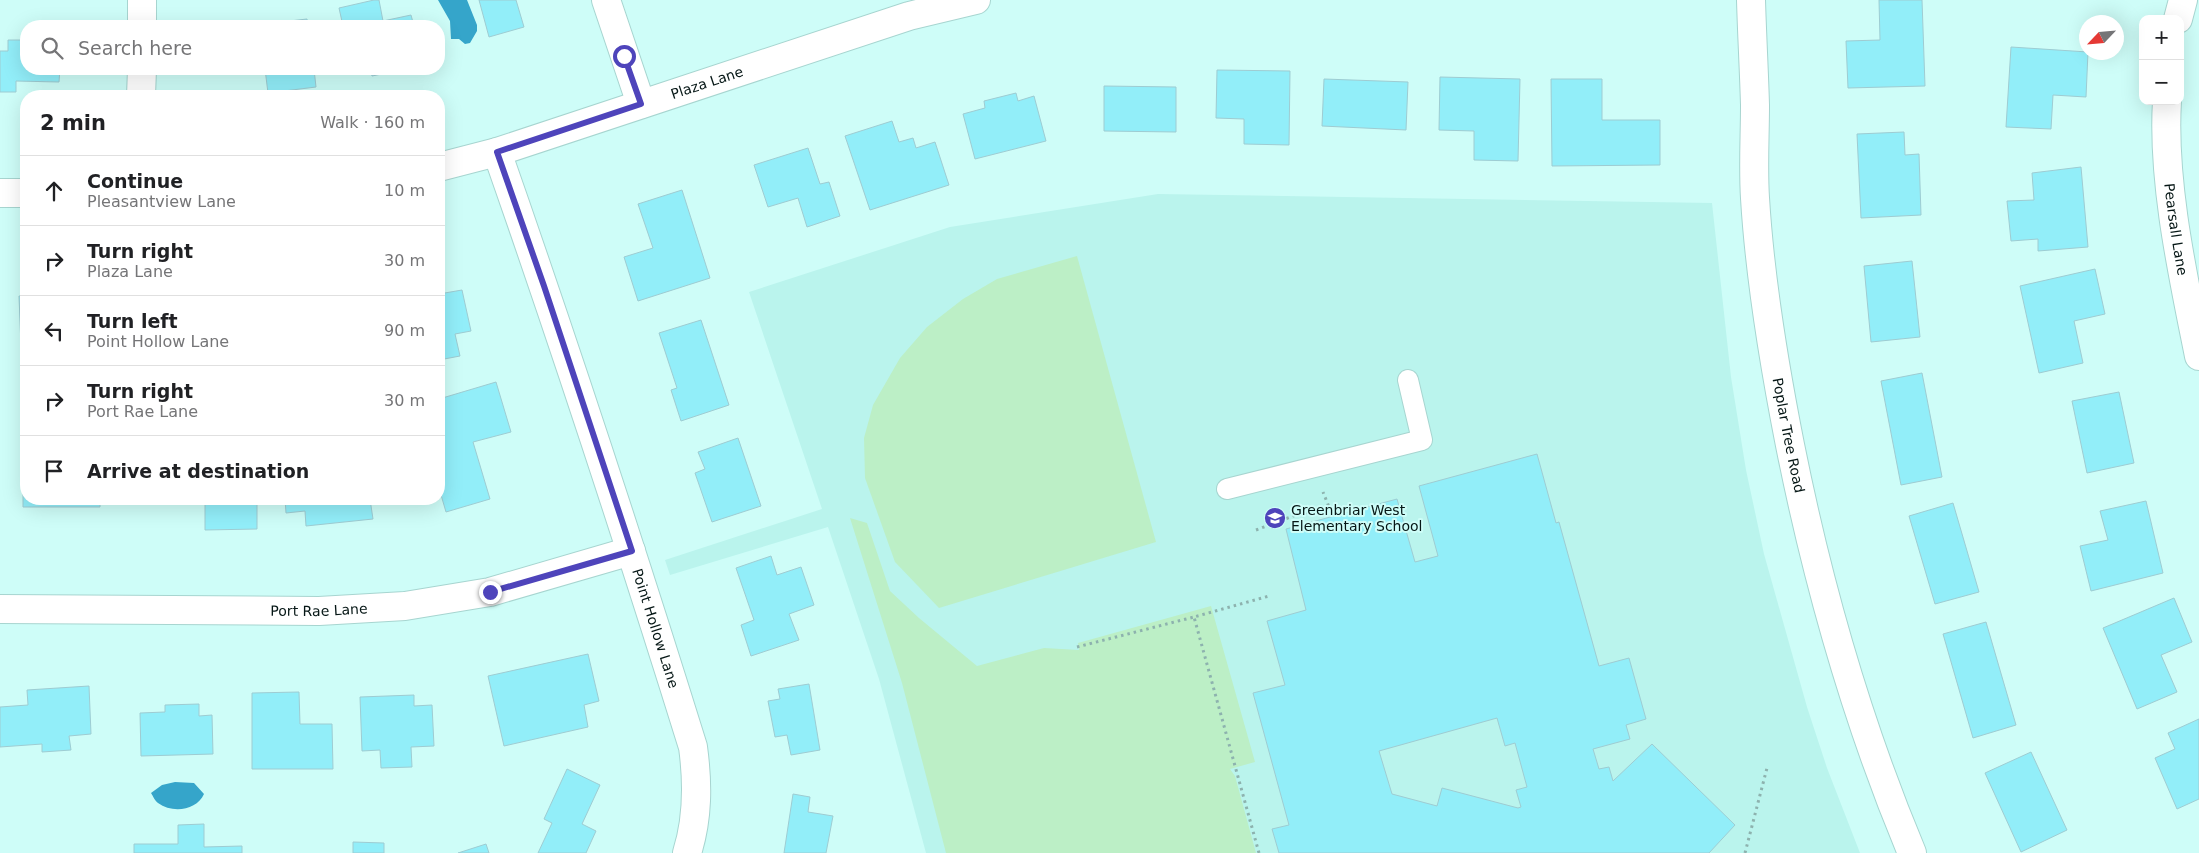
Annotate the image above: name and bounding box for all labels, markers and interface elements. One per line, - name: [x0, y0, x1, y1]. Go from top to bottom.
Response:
- north arrow: [2079, 15, 2124, 60]
- map controls: [2139, 15, 2184, 105]
- button: +: [2139, 15, 2184, 60]
- search box: [20, 20, 445, 75]
- icon: search: [38, 34, 66, 62]
- text: Search here: [78, 37, 192, 59]
- route start: [613, 45, 636, 68]
- button: −: [2139, 60, 2184, 105]
- street label: Plaza Lane: [669, 63, 745, 102]
- text: 2 min: [40, 111, 106, 135]
- text: Walk · 160 m: [320, 113, 425, 132]
- text: Continue: [87, 170, 183, 192]
- icon: ahead: [40, 177, 68, 205]
- text: 10 m: [384, 181, 425, 200]
- street label: Pearsall Lane: [2161, 183, 2191, 277]
- text: Pleasantview Lane: [87, 192, 236, 211]
- text: Turn right: [87, 240, 193, 262]
- icon: right: [40, 247, 68, 275]
- text: 30 m: [384, 251, 425, 270]
- text: Plaza Lane: [87, 262, 173, 281]
- text: Turn left: [87, 310, 178, 332]
- icon: left: [40, 317, 68, 345]
- text: 90 m: [384, 321, 425, 340]
- text: Point Hollow Lane: [87, 332, 229, 351]
- street label: Poplar Tree Road: [1770, 377, 1808, 494]
- text: Turn right: [87, 380, 193, 402]
- icon: right: [40, 387, 68, 415]
- text: 30 m: [384, 391, 425, 410]
- text: Port Rae Lane: [87, 402, 198, 421]
- icon: arrive: [40, 457, 68, 485]
- text: Arrive at destination: [87, 460, 309, 482]
- place label: Greenbriar West Elementary School: [1291, 502, 1423, 534]
- school or university icon: Greenbriar West Elementary School: [1263, 506, 1287, 530]
- street label: Point Hollow Lane: [629, 567, 682, 690]
- route end: [479, 581, 502, 604]
- street label: Port Rae Lane: [270, 600, 368, 619]

